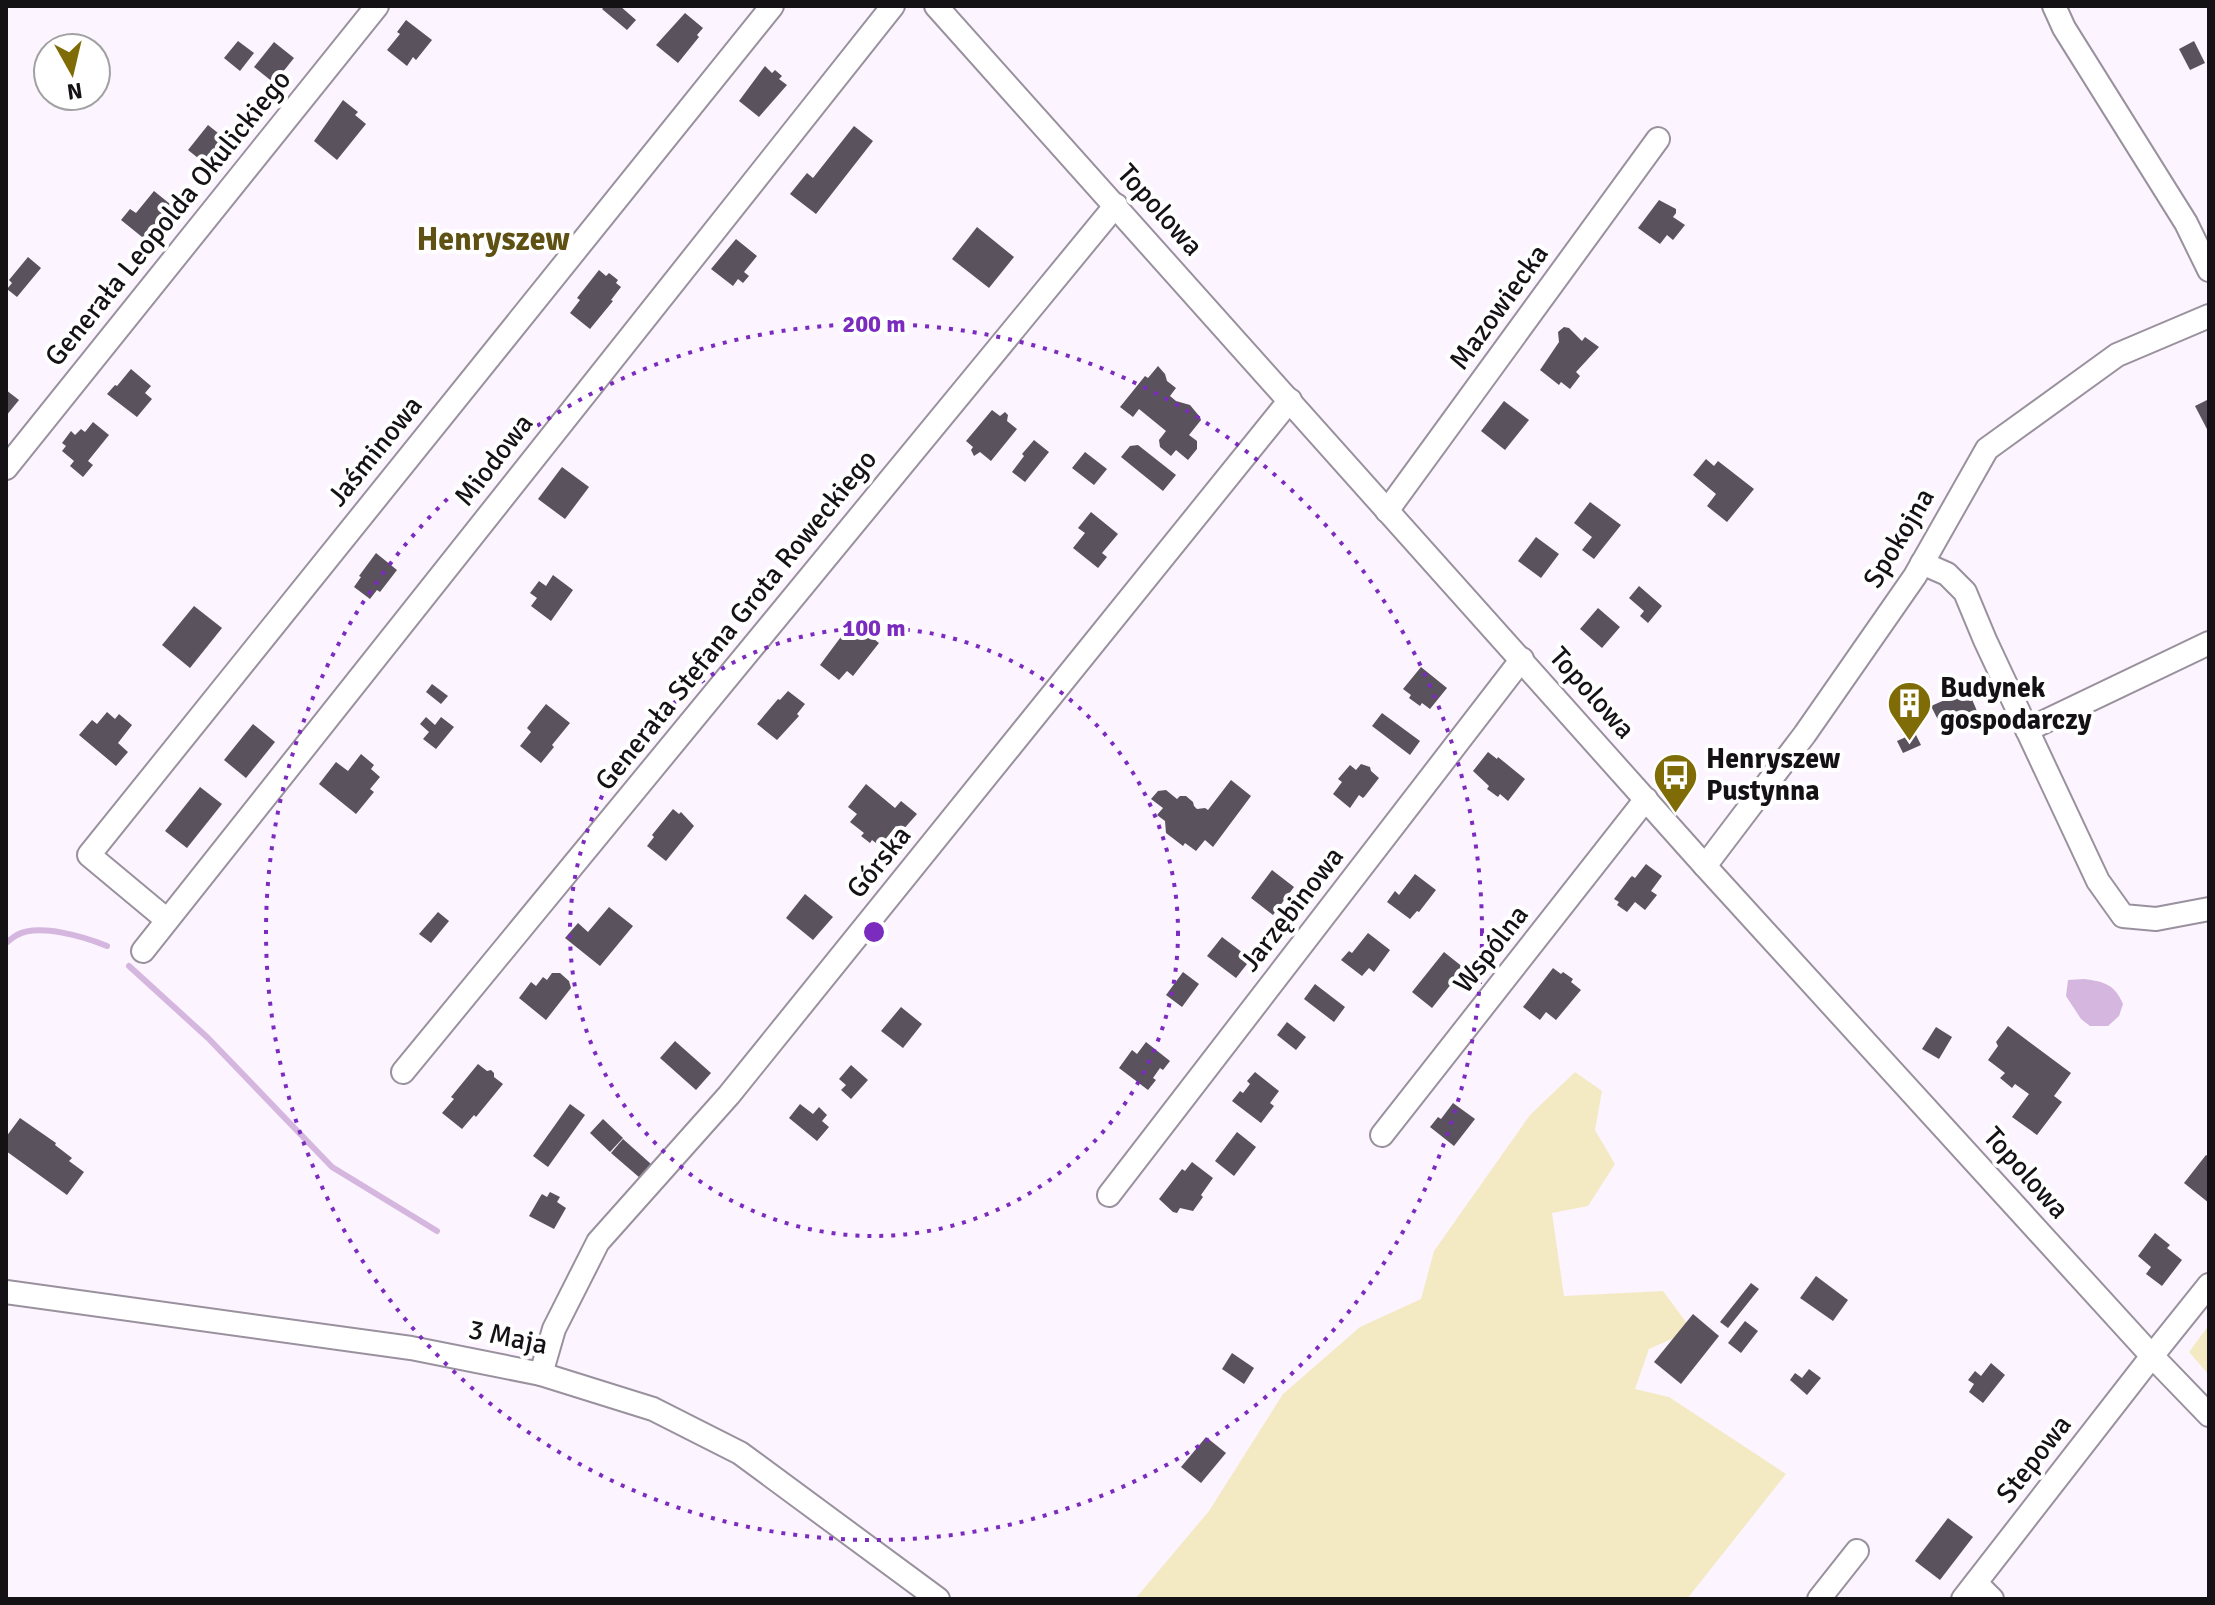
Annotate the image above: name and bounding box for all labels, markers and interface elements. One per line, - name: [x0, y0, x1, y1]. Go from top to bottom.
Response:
- north arrow: [32, 32, 112, 112]
- street label: Generała Leopolda Okulickiego: [38, 63, 298, 373]
- text: N: [65, 77, 84, 106]
- street label: Topolowa: [1110, 157, 1210, 263]
- district label: Henryszew: [416, 220, 570, 259]
- street label: Mazowiecka: [1442, 238, 1556, 376]
- text: 200 m: [842, 309, 906, 339]
- street label: Jaśminowa: [320, 389, 430, 513]
- street label: Miodowa: [447, 407, 541, 513]
- street label: Generała Stefana Grota Roweckiego: [588, 443, 884, 797]
- street label: Spokojna: [1856, 482, 1942, 594]
- text: 100 m: [842, 613, 906, 643]
- street label: Topolowa: [1542, 640, 1642, 746]
- place label: Budynek gospodarczy: [1940, 671, 2092, 737]
- building icon: Budynek gospodarczy: [1885, 680, 1933, 743]
- place label: Henryszew Pustynna: [1706, 742, 1841, 808]
- bus stop icon: Henryszew Pustynna: [1651, 751, 1699, 814]
- street label: Górska: [840, 819, 918, 905]
- street label: Jarzębinowa: [1233, 840, 1351, 978]
- street label: Wspólna: [1446, 898, 1536, 1000]
- centre of rings: [860, 918, 888, 946]
- street label: Topolowa: [1976, 1120, 2076, 1226]
- street label: 3 Maja: [465, 1312, 551, 1362]
- street label: Stepowa: [1989, 1408, 2079, 1510]

